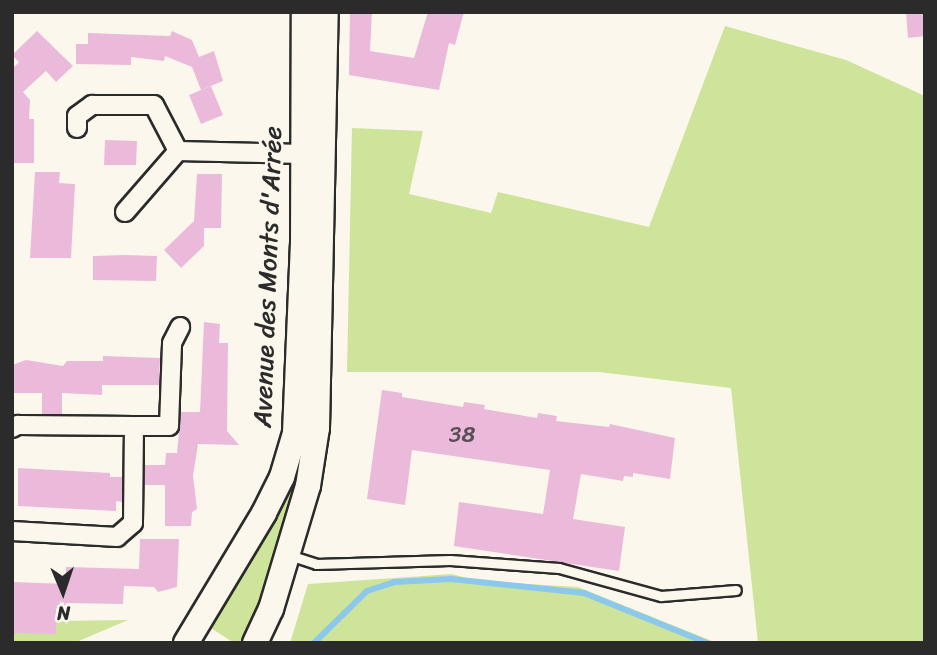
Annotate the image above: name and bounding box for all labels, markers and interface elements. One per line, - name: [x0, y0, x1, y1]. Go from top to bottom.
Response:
- street label: Avenue des Monts d'Arrée: [247, 126, 289, 428]
- house number: 38: [449, 421, 475, 449]
- north arrow: [28, 557, 98, 627]
- text: N: [57, 597, 71, 630]

